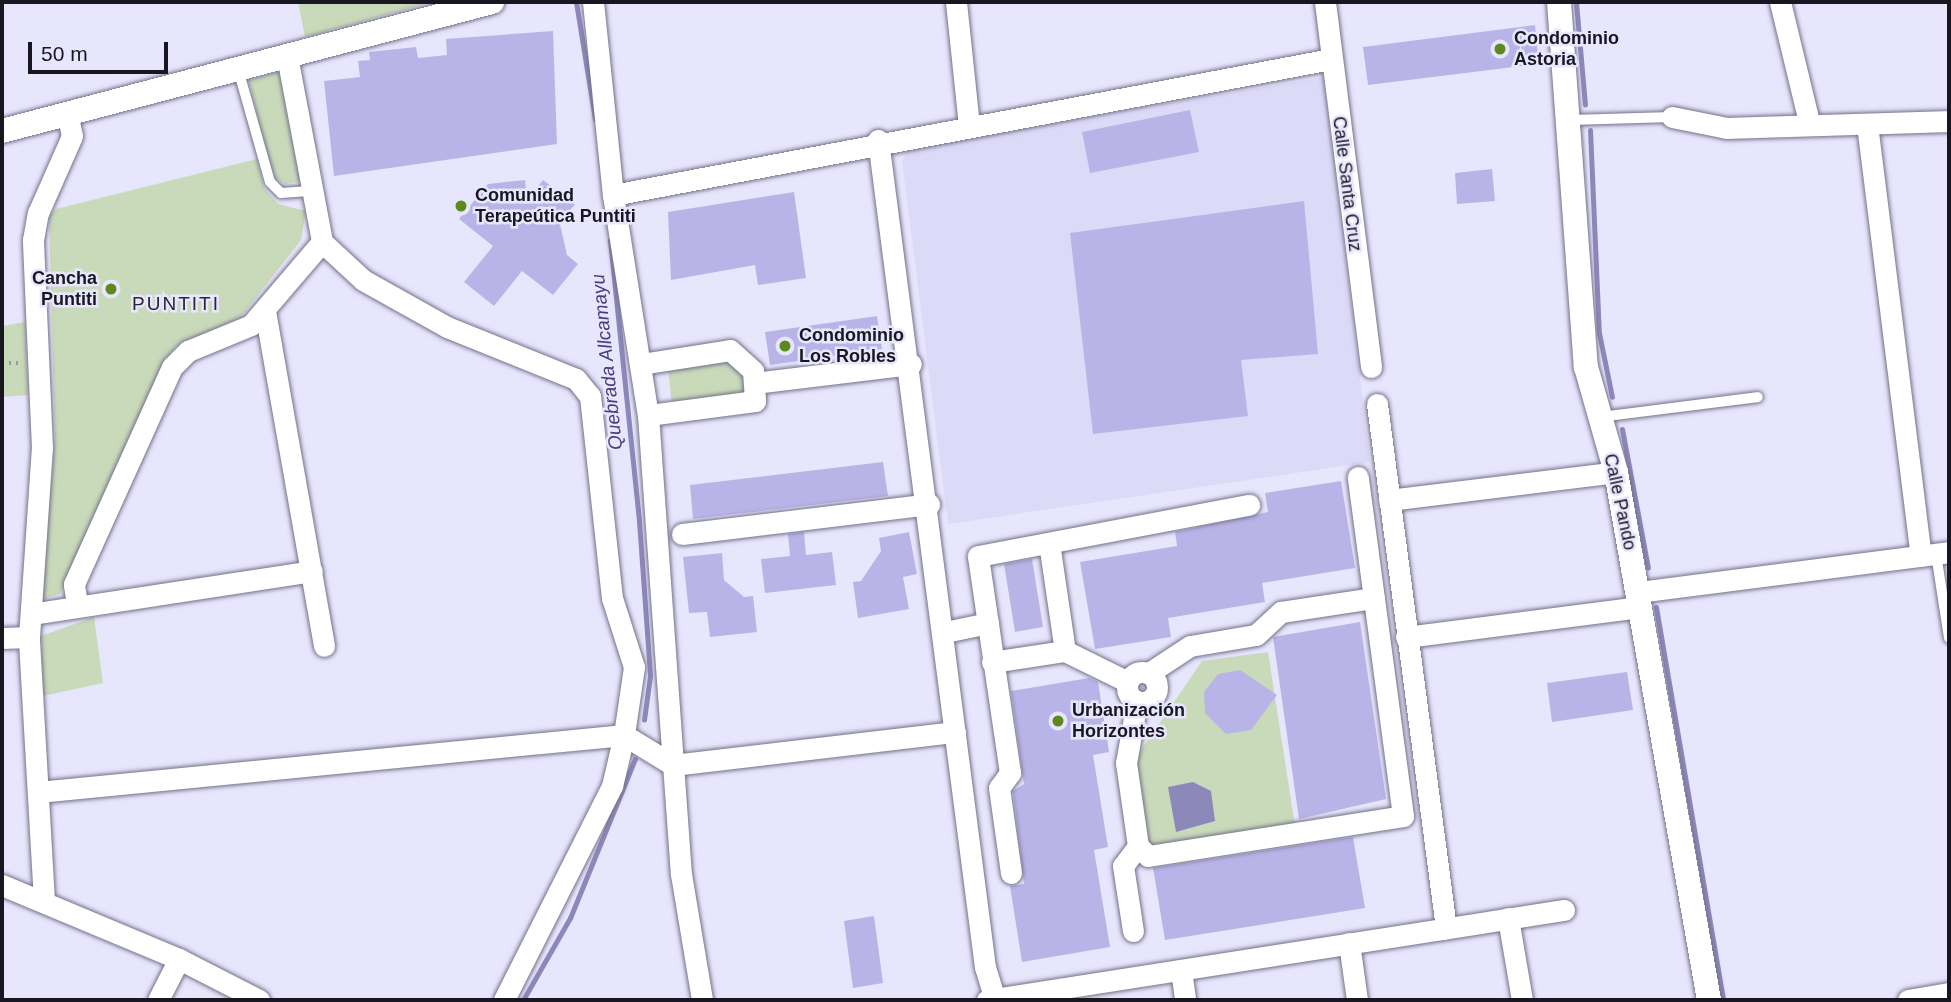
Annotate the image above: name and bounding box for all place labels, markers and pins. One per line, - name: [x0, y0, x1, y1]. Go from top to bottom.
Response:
- place label: Condominio Astoria: [1514, 28, 1619, 70]
- marker: Condominio Astoria: [1492, 41, 1508, 57]
- place label: Comunidad Terapeútica Puntiti: [475, 185, 636, 228]
- marker: Comunidad Terapeútica Puntiti: [453, 198, 469, 214]
- place label: Cancha Puntiti: [32, 268, 97, 310]
- marker: Cancha Puntiti: [103, 281, 119, 297]
- place label: Condominio Los Robles: [799, 325, 904, 368]
- marker: Condominio Los Robles: [777, 338, 793, 354]
- place label: Urbanización Horizontes: [1072, 700, 1185, 742]
- marker: Urbanización Horizontes: [1050, 713, 1066, 729]

